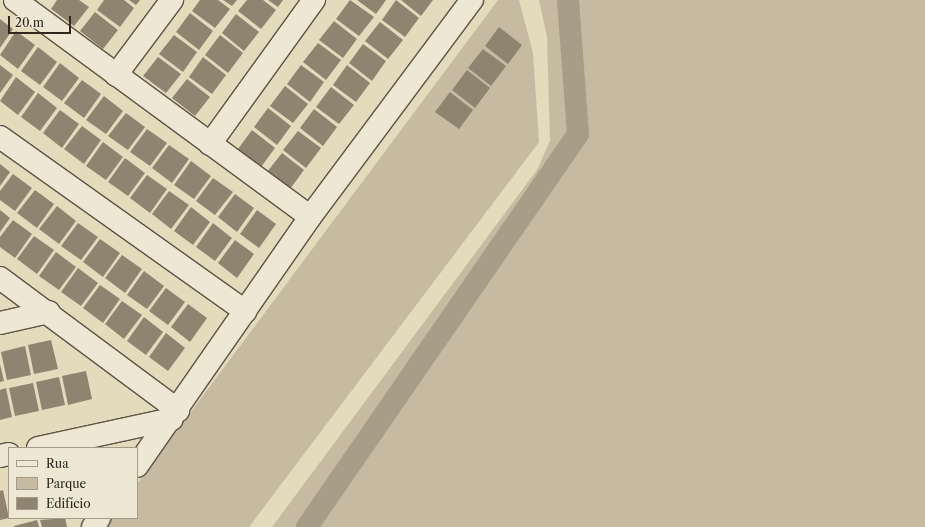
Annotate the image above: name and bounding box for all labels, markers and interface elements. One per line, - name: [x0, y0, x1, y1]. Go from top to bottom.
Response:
- scale bar: [10, 8, 73, 34]
- text: 20 m: [15, 15, 44, 30]
- legend: [8, 447, 138, 519]
- text: Rua: [46, 456, 69, 471]
- text: Parque: [46, 476, 86, 491]
- text: Edifício: [46, 496, 91, 511]

